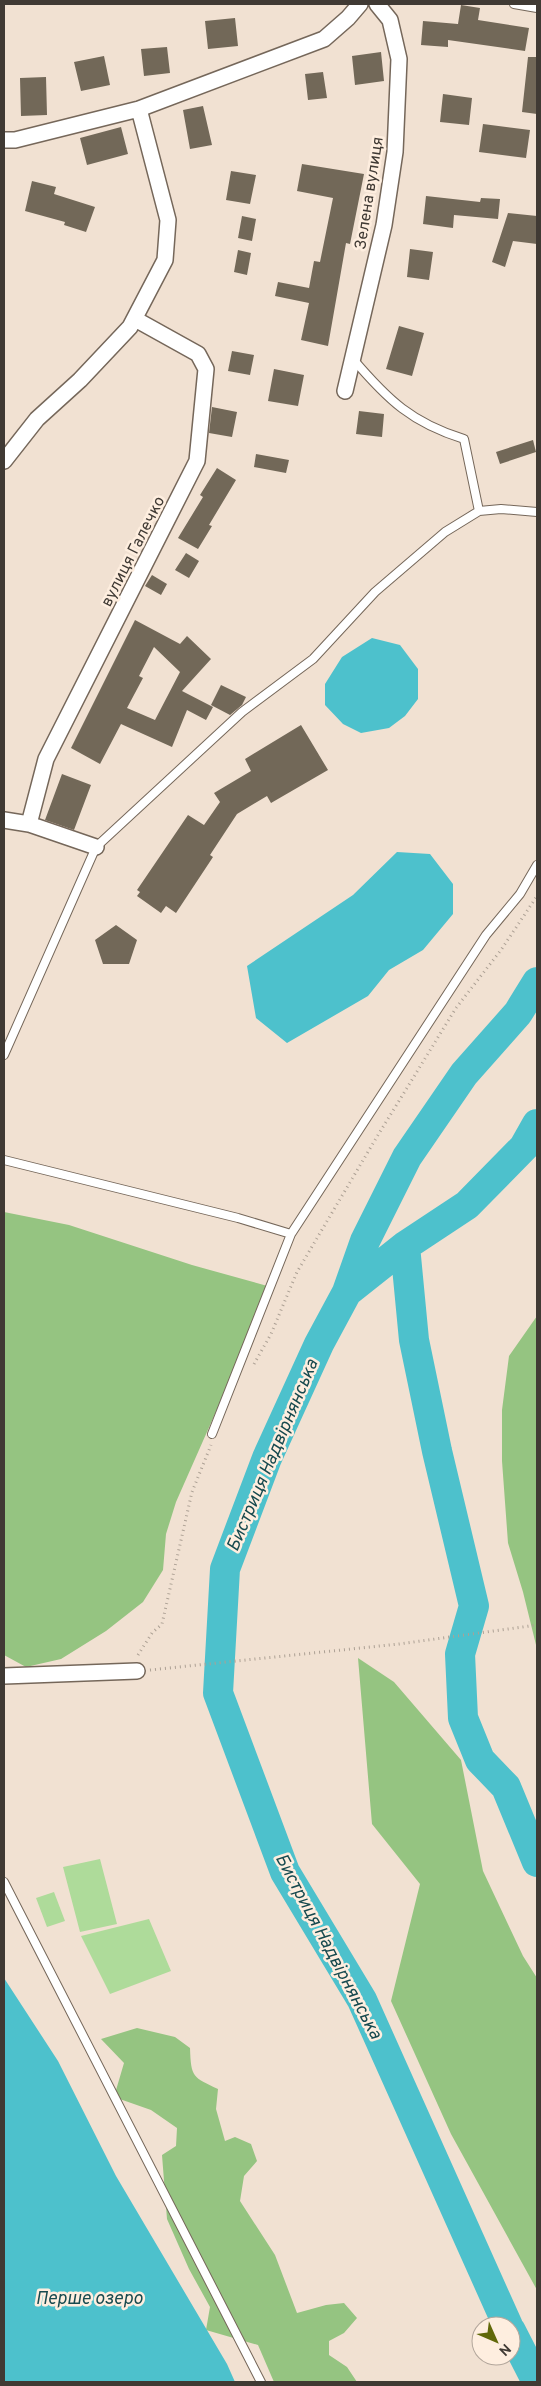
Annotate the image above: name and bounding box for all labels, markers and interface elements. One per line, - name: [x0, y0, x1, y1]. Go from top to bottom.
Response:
- street label: Зелена вулиця: [351, 135, 389, 251]
- street label: вулиця Галечко: [97, 493, 170, 611]
- water label: Бистриця Надвірнянська: [222, 1355, 325, 1555]
- water label: Бистриця Надвірнянська: [269, 1850, 387, 2044]
- water label: Перше озеро: [35, 2288, 143, 2311]
- north arrow: [471, 2316, 521, 2366]
- text: N: [495, 2340, 514, 2359]

